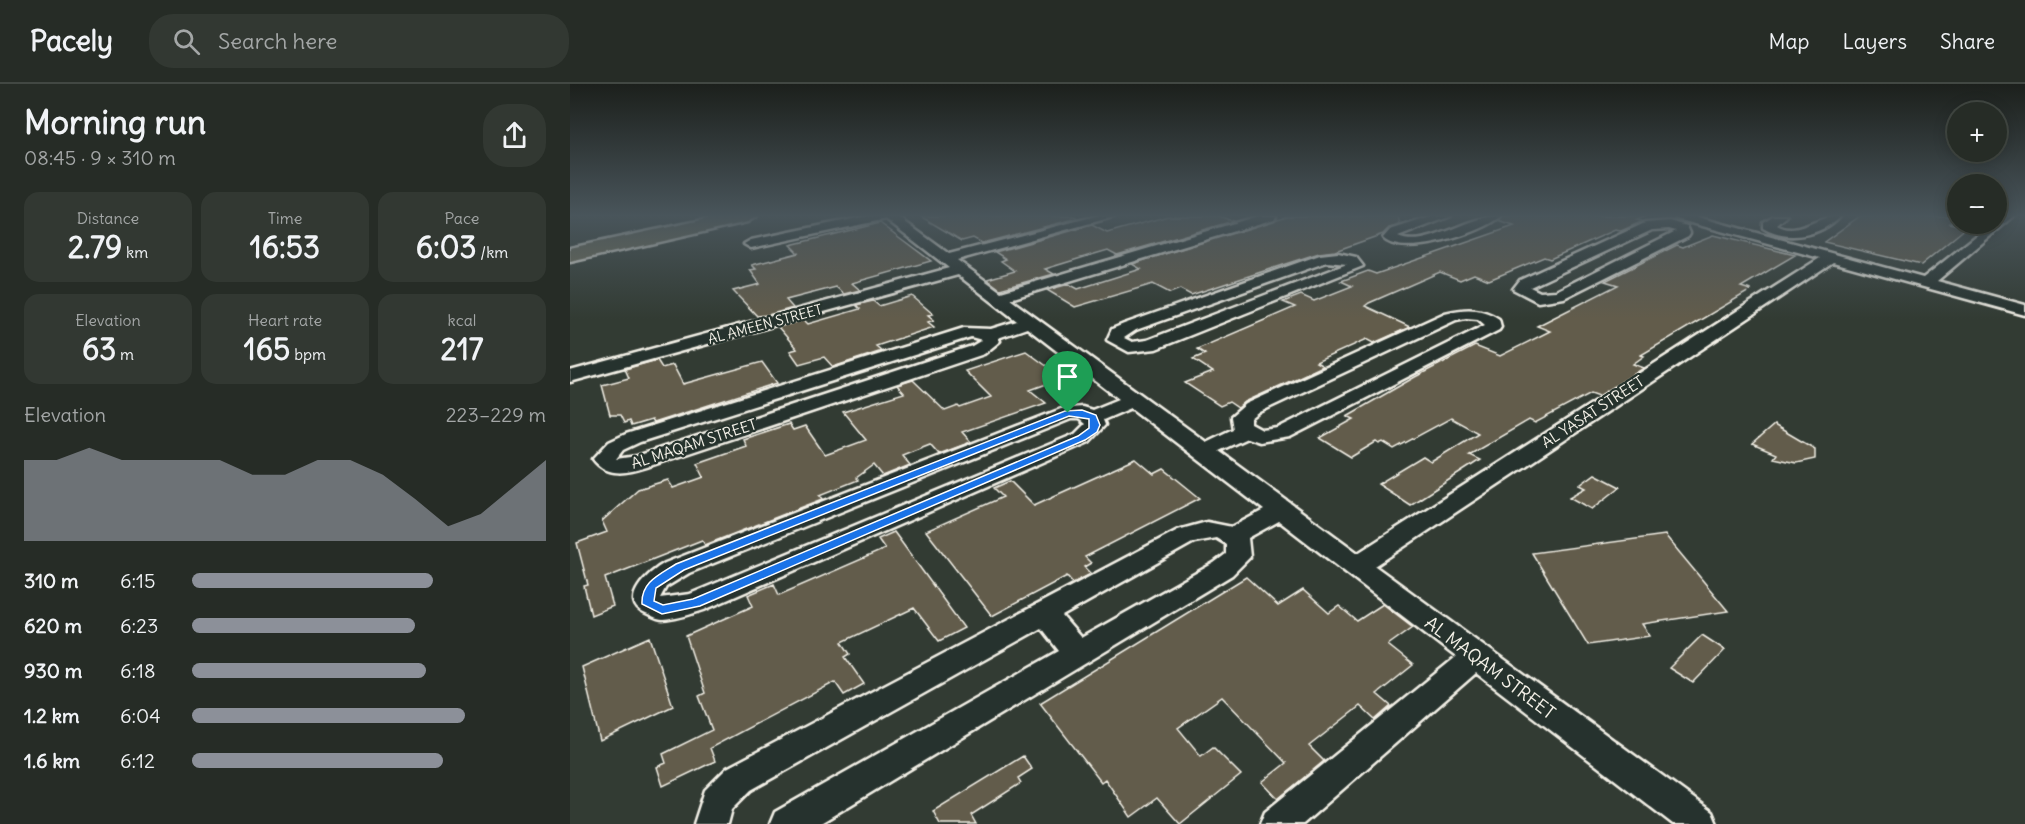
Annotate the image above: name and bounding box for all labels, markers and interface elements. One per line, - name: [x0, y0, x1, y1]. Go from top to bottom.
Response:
- search box: [149, 14, 569, 68]
- text: Pacely: [30, 23, 113, 59]
- icon: search: [170, 25, 203, 58]
- text: Search here: [218, 27, 337, 55]
- text: Map: [1769, 28, 1809, 55]
- text: Layers: [1842, 28, 1907, 55]
- text: Share: [1940, 28, 1995, 55]
- text: Morning run: [24, 101, 206, 143]
- map controls: [1947, 102, 2007, 234]
- button: +: [1947, 102, 2007, 162]
- button: share: [483, 104, 546, 167]
- text: 08:45 · 9 × 310 m: [24, 145, 176, 170]
- button: −: [1947, 174, 2007, 234]
- text: Distance: [77, 208, 139, 228]
- text: Time: [268, 208, 302, 228]
- text: Pace: [445, 208, 479, 228]
- text: 2.79: [68, 228, 122, 266]
- text: 16:53: [250, 228, 320, 266]
- text: 6:03: [416, 228, 477, 266]
- text: km: [122, 242, 148, 262]
- text: /km: [477, 242, 508, 262]
- street label: AL AMEEN STREET: [706, 300, 824, 348]
- text: Elevation: [75, 310, 141, 330]
- text: Heart rate: [248, 310, 322, 330]
- text: kcal: [448, 310, 476, 330]
- text: 63: [82, 330, 116, 368]
- text: 165: [244, 330, 290, 368]
- text: 217: [440, 330, 484, 368]
- text: m: [116, 344, 134, 364]
- text: bpm: [290, 344, 326, 364]
- pin: [1042, 351, 1093, 413]
- icon: arrive: [1051, 360, 1084, 393]
- street label: AL YASAT STREET: [1538, 371, 1648, 452]
- text: Elevation: [24, 402, 106, 427]
- text: 223–229 m: [446, 402, 546, 427]
- street label: AL MAQAM STREET: [629, 414, 759, 473]
- text: 310 m: [24, 568, 79, 593]
- text: 6:15: [120, 568, 156, 593]
- street label: AL MAQAM STREET: [1421, 611, 1560, 724]
- text: 620 m: [24, 613, 82, 638]
- text: 6:23: [120, 613, 158, 638]
- text: 930 m: [24, 658, 82, 683]
- text: 6:18: [120, 658, 156, 683]
- text: 1.2 km: [24, 703, 80, 728]
- text: 6:04: [120, 703, 161, 728]
- text: 1.6 km: [24, 748, 80, 773]
- text: 6:12: [120, 748, 155, 773]

